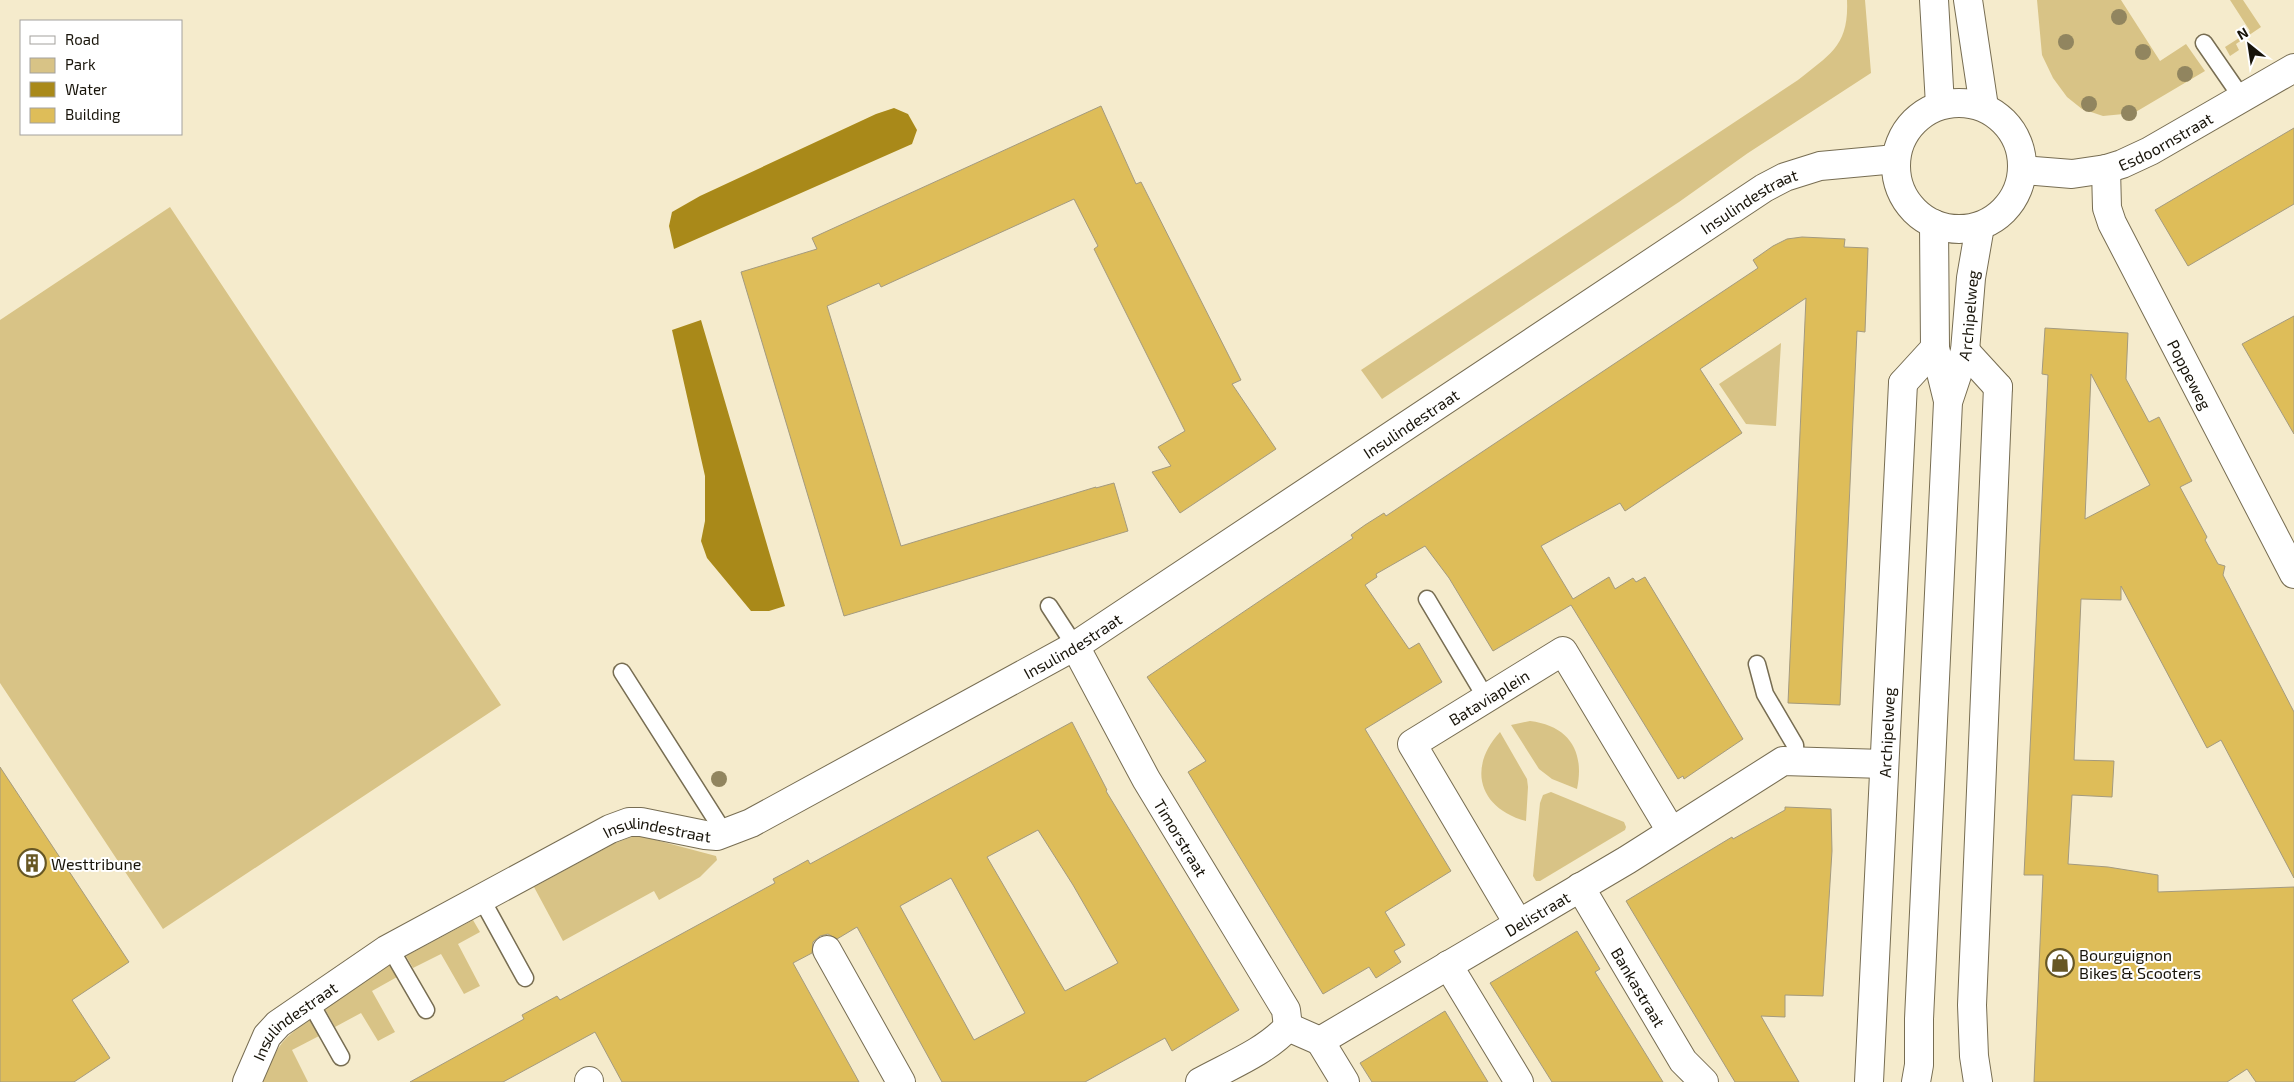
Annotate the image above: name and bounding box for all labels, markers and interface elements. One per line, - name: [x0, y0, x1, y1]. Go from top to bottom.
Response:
- legend: [20, 20, 182, 135]
- north arrow: [2224, 20, 2274, 70]
- text: N: [2234, 23, 2251, 43]
- text: Road: [65, 30, 100, 48]
- text: Park: [65, 55, 96, 73]
- text: Water: [65, 80, 107, 98]
- text: Building: [65, 105, 121, 123]
- street label: Esdoornstraat: [2115, 108, 2215, 174]
- street label: Insulindestraat: [1696, 164, 1800, 237]
- street label: Archipelweg: [1953, 268, 1982, 362]
- street label: Poppeweg: [2164, 336, 2216, 412]
- street label: Insulindestraat: [1359, 384, 1462, 462]
- street label: Insulindestraat: [1020, 609, 1125, 682]
- street label: Bataviaplein: [1445, 665, 1532, 729]
- street label: Archipelweg: [1874, 687, 1898, 778]
- street label: Timorstraat: [1151, 795, 1212, 880]
- street label: Insulindestraat: [599, 812, 712, 845]
- building icon: Westtribune: [17, 848, 47, 878]
- place label: Westtribune: [51, 854, 141, 873]
- street label: Delistraat: [1501, 887, 1573, 940]
- street label: Bankastraat: [1608, 944, 1670, 1030]
- place label: Bourguignon Bikes & Scooters: [2079, 945, 2201, 982]
- shop icon: Bourguignon Bikes & Scooters: [2045, 948, 2075, 978]
- street label: Insulindestraat: [248, 977, 340, 1063]

